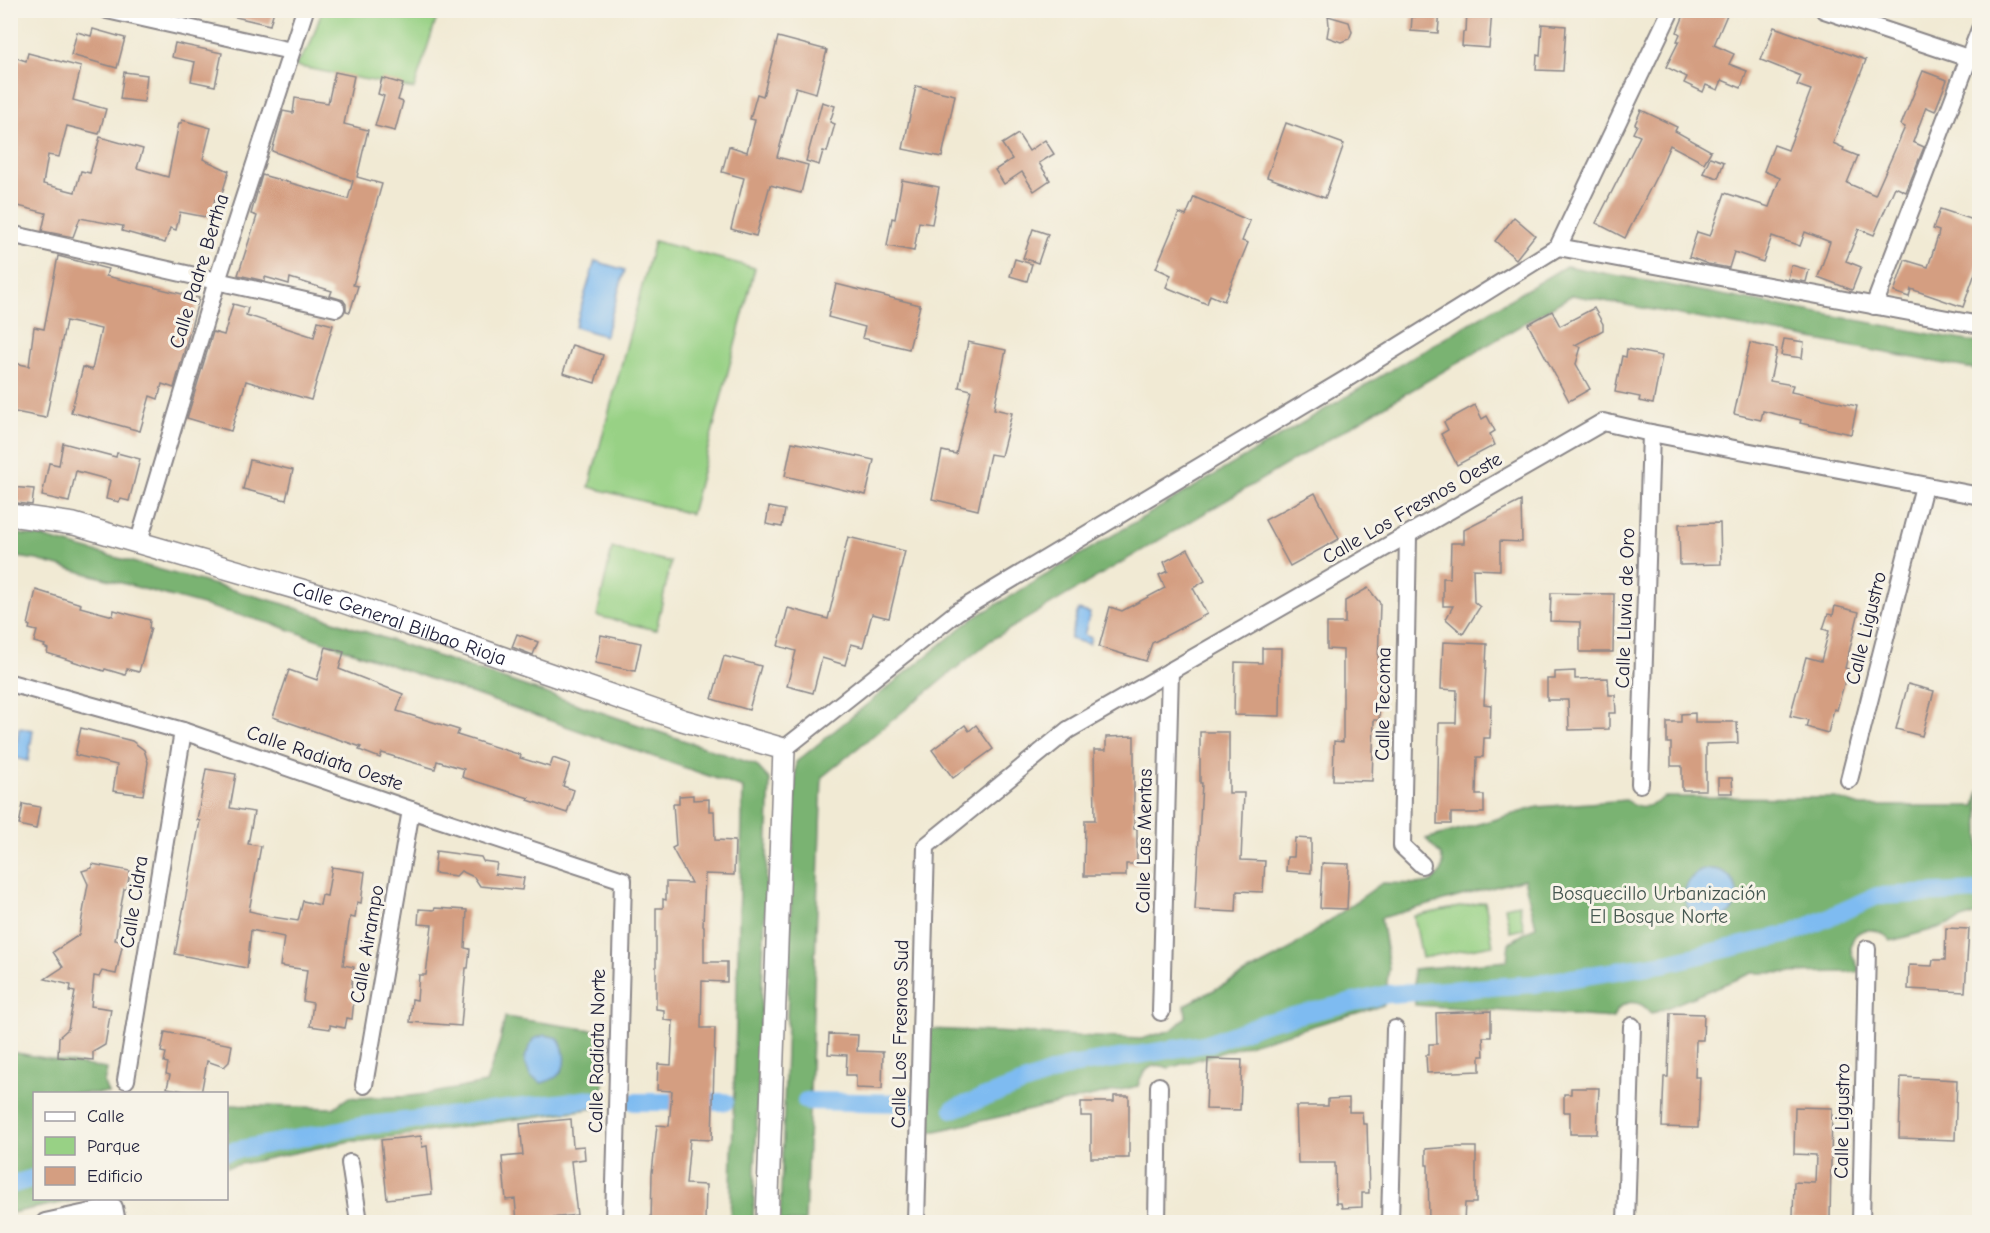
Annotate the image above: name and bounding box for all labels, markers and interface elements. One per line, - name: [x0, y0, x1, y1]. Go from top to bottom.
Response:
- street label: Calle Padre Bertha: [165, 191, 233, 351]
- street label: Calle Los Fresnos Oeste: [1318, 447, 1506, 569]
- street label: Calle Lluvia de Oro: [1611, 527, 1639, 689]
- street label: Calle Ligustro: [1841, 569, 1891, 687]
- street label: Calle General Bilbao Rioja: [290, 577, 510, 670]
- street label: Calle Tecoma: [1371, 647, 1395, 761]
- street label: Calle Radiata Oeste: [244, 720, 406, 796]
- street label: Calle Las Mentas: [1131, 768, 1157, 914]
- street label: Calle Cidra: [115, 854, 153, 950]
- park label: Bosquecillo Urbanización El Bosque Norte: [1552, 882, 1766, 928]
- street label: Calle Airampo: [345, 883, 389, 1005]
- street label: Calle Los Fresnos Sud: [887, 939, 913, 1129]
- street label: Calle Radiata Norte: [584, 969, 610, 1133]
- street label: Calle Ligustro: [1829, 1063, 1855, 1179]
- legend: [33, 1092, 228, 1200]
- text: Calle: [87, 1106, 124, 1127]
- text: Parque: [87, 1136, 140, 1157]
- text: Edificio: [87, 1166, 143, 1187]

